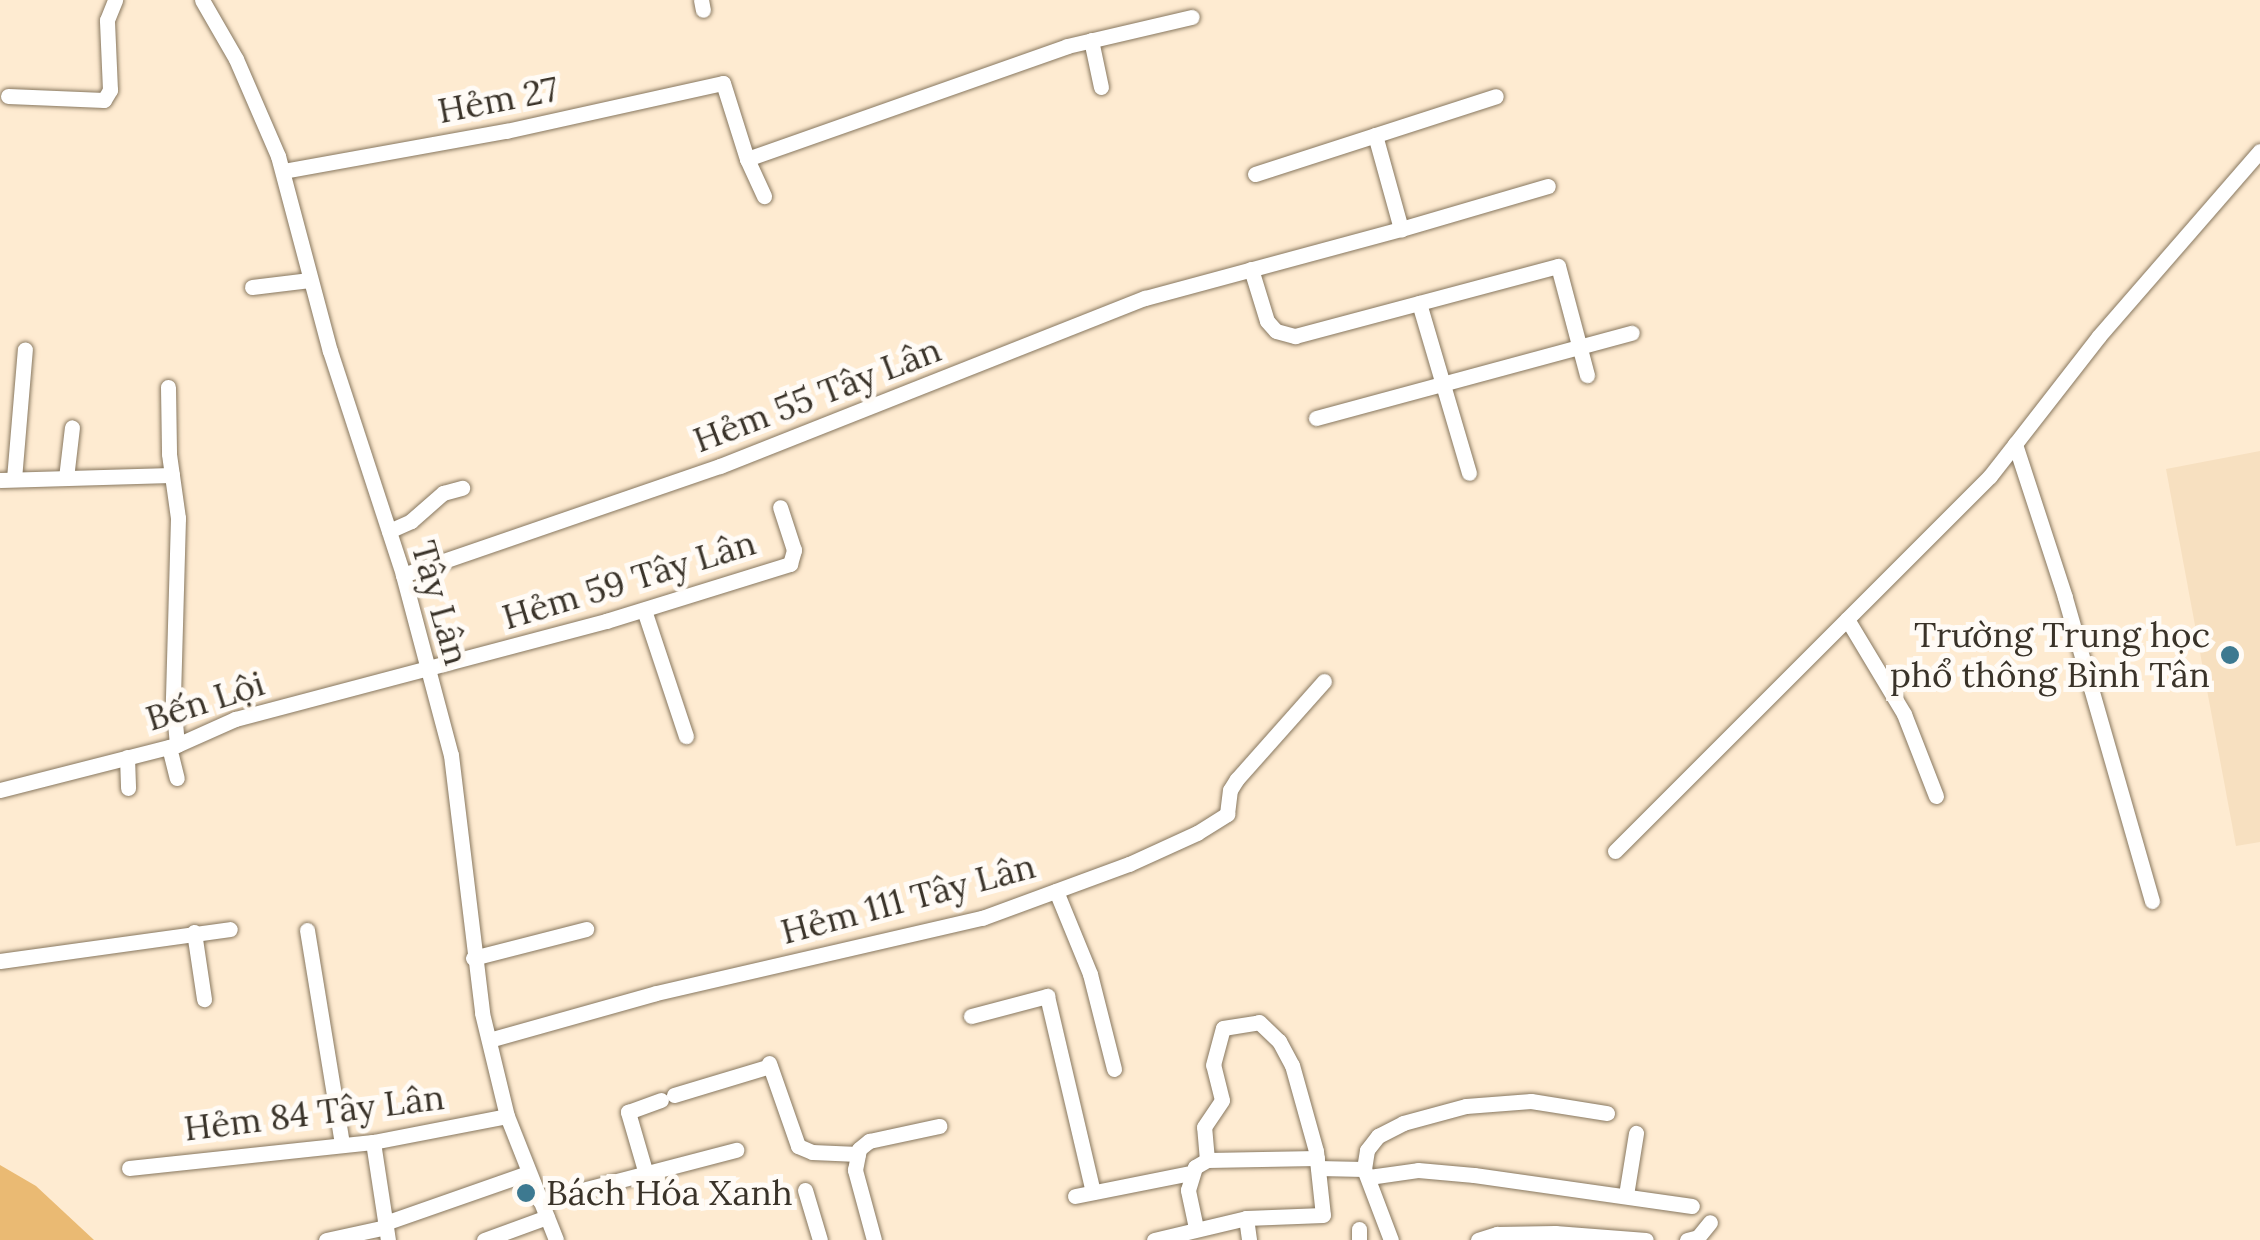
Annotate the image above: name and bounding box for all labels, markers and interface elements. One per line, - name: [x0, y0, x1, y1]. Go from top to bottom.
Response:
- street label: Hẻm 27: [434, 68, 562, 132]
- street label: Hẻm 55 Tây Lân: [687, 329, 947, 461]
- street label: Hẻm 59 Tây Lân: [497, 522, 761, 638]
- street label: Tây Lân: [402, 536, 478, 670]
- place label: Trường Trung học phổ thông Bình Tân: [1890, 614, 2210, 696]
- marker: Trường Trung học phổ thông Bình Tân: [2219, 644, 2241, 666]
- street label: Bến Lội: [141, 662, 269, 740]
- street label: Hẻm 111 Tây Lân: [776, 845, 1040, 953]
- street label: Hẻm 84 Tây Lân: [181, 1076, 447, 1150]
- place label: Bách Hóa Xanh: [546, 1172, 793, 1214]
- marker: Bách Hóa Xanh: [515, 1182, 537, 1204]

